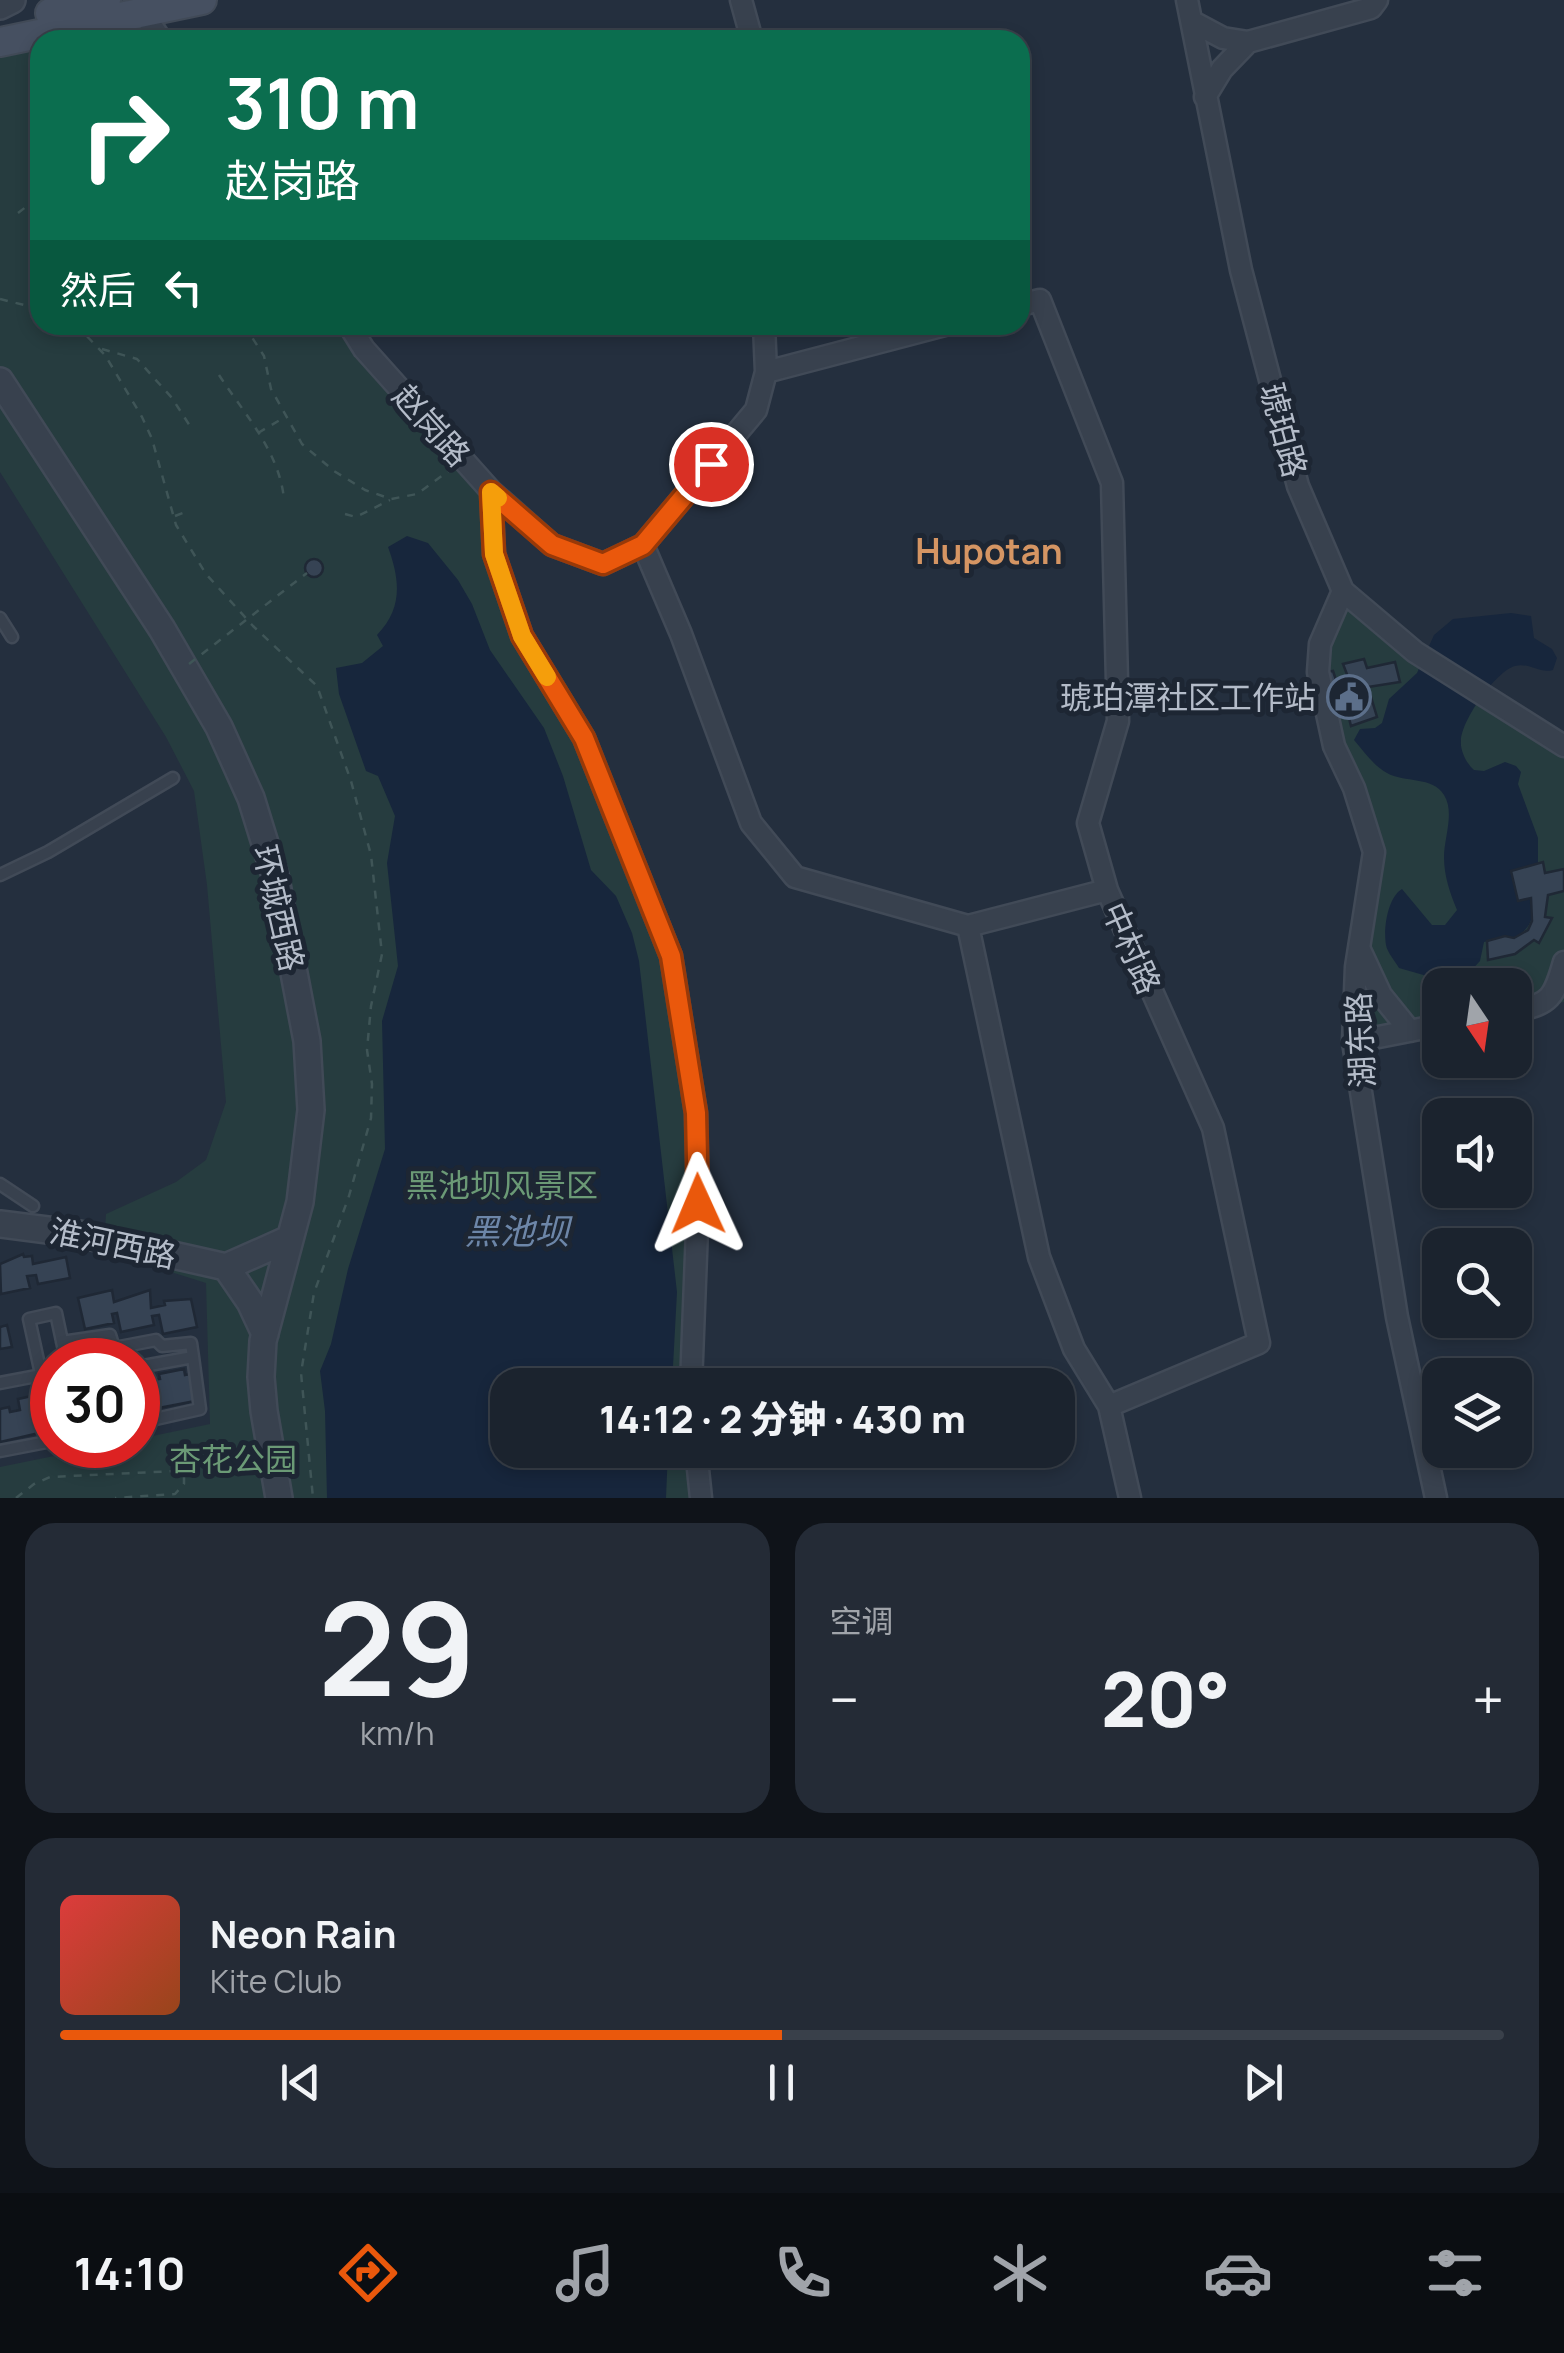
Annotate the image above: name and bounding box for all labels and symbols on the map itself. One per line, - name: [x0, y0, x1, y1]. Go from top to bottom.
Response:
- street label: 赵岗路: [384, 375, 480, 475]
- street label: 琥珀路: [1250, 378, 1318, 482]
- pin: [669, 422, 754, 507]
- district label: Hupotan: [915, 527, 1063, 575]
- public building icon: 琥珀潭社区工作站: [1326, 674, 1372, 720]
- place label: 琥珀潭社区工作站: [1060, 675, 1316, 719]
- street label: 环城西路: [243, 841, 315, 975]
- street label: 中村路: [1092, 895, 1172, 1001]
- north arrow: [1422, 968, 1532, 1078]
- street label: 湖东路: [1336, 991, 1384, 1089]
- position arrow: [646, 1152, 750, 1256]
- park label: 黑池坝风景区: [406, 1163, 598, 1207]
- water label: 黑池坝: [464, 1207, 573, 1255]
- street label: 淮河西路: [46, 1208, 180, 1278]
- speed limit sign: 30: [30, 1338, 160, 1468]
- park label: 杏花公园: [169, 1437, 297, 1481]

